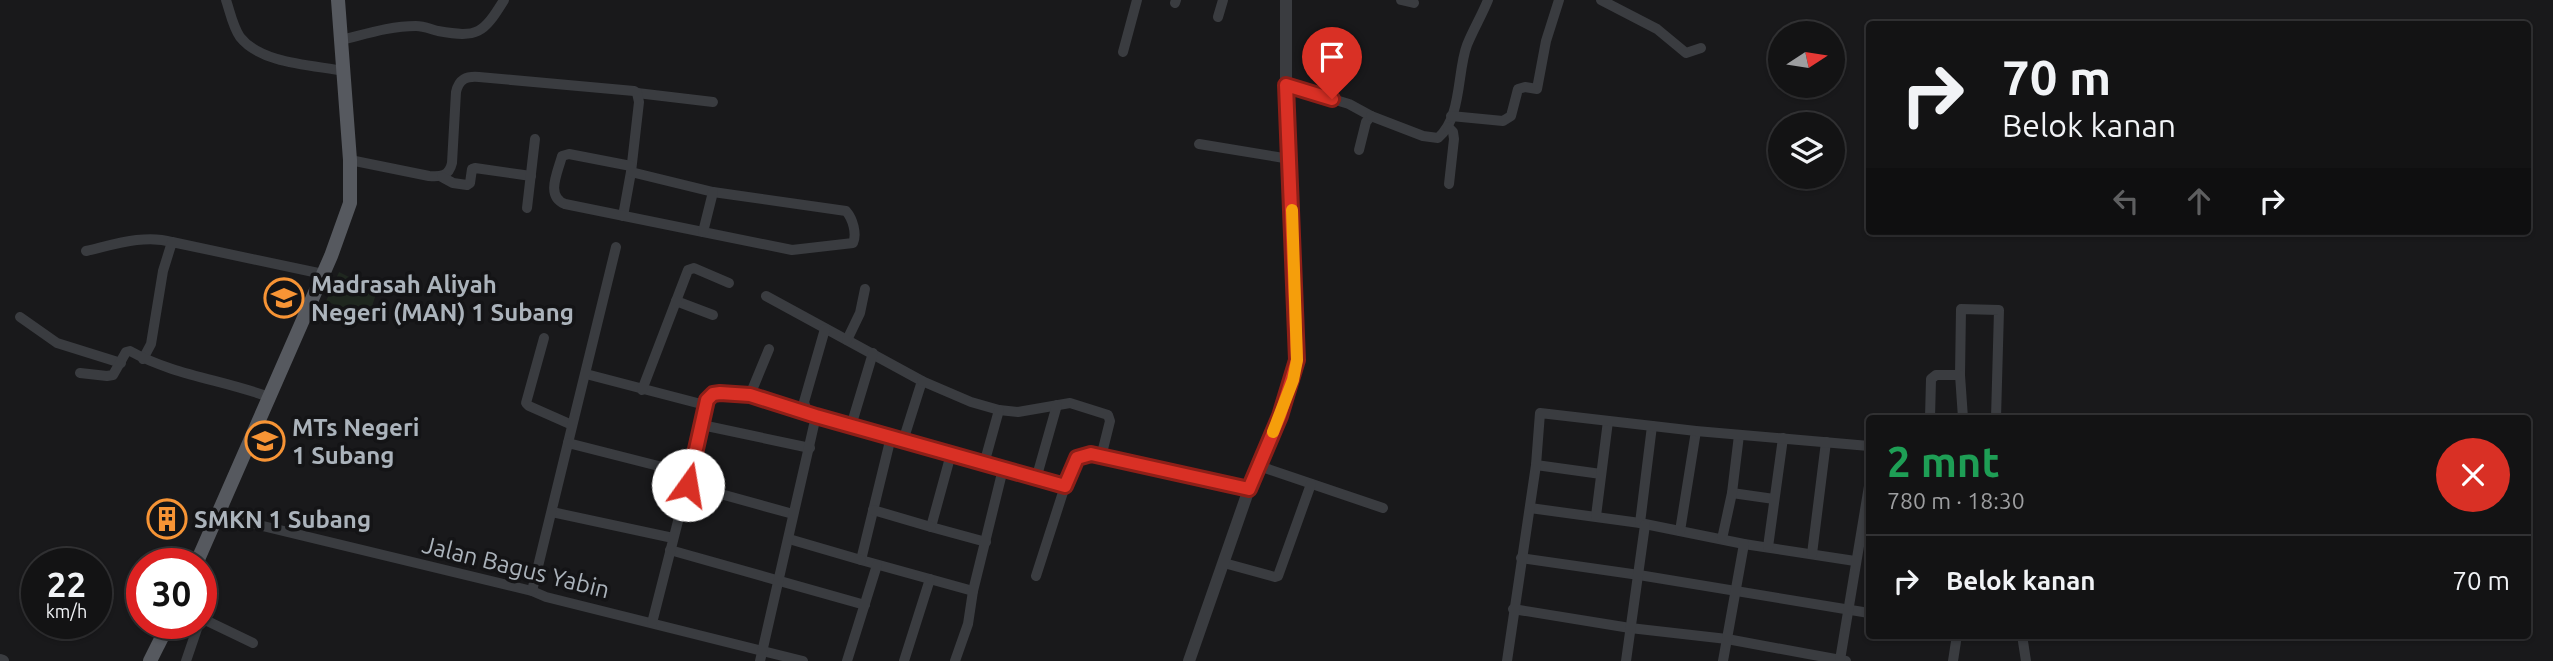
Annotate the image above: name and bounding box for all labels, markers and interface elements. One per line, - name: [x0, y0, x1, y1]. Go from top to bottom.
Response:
- north arrow: [1768, 21, 1844, 98]
- map controls: [1768, 21, 1845, 189]
- pin: [1302, 27, 1362, 99]
- icon: arrive: [1313, 38, 1351, 76]
- icon: right: [1887, 49, 1978, 140]
- text: 70 m: [2002, 49, 2111, 104]
- text: Belok kanan: [2002, 107, 2176, 143]
- button: layers: [1768, 112, 1845, 189]
- icon: left: [2107, 182, 2145, 220]
- icon: ahead: [2180, 182, 2218, 220]
- icon: right: [2253, 182, 2291, 220]
- place label: Madrasah Aliyah Negeri (MAN) 1 Subang: [311, 271, 574, 326]
- school or university icon: Madrasah Aliyah Negeri (MAN) 1 Subang: [263, 277, 305, 319]
- place label: MTs Negeri 1 Subang: [292, 414, 419, 469]
- school or university icon: MTs Negeri 1 Subang: [244, 420, 286, 462]
- text: 2 mnt: [1887, 438, 2000, 485]
- button: close: [2436, 438, 2510, 512]
- position arrow: [651, 448, 725, 522]
- text: 780 m · 18:30: [1887, 488, 2025, 513]
- building icon: SMKN 1 Subang: [146, 498, 188, 540]
- place label: SMKN 1 Subang: [194, 506, 371, 533]
- street label: Jalan Bagus Yabin: [420, 531, 612, 603]
- speed limit sign: 30: [126, 548, 217, 639]
- icon: right: [1887, 562, 1925, 600]
- text: 22: [47, 564, 86, 604]
- text: Belok kanan: [1946, 566, 2096, 595]
- text: 70 m: [2452, 566, 2510, 595]
- text: km/h: [46, 601, 87, 621]

